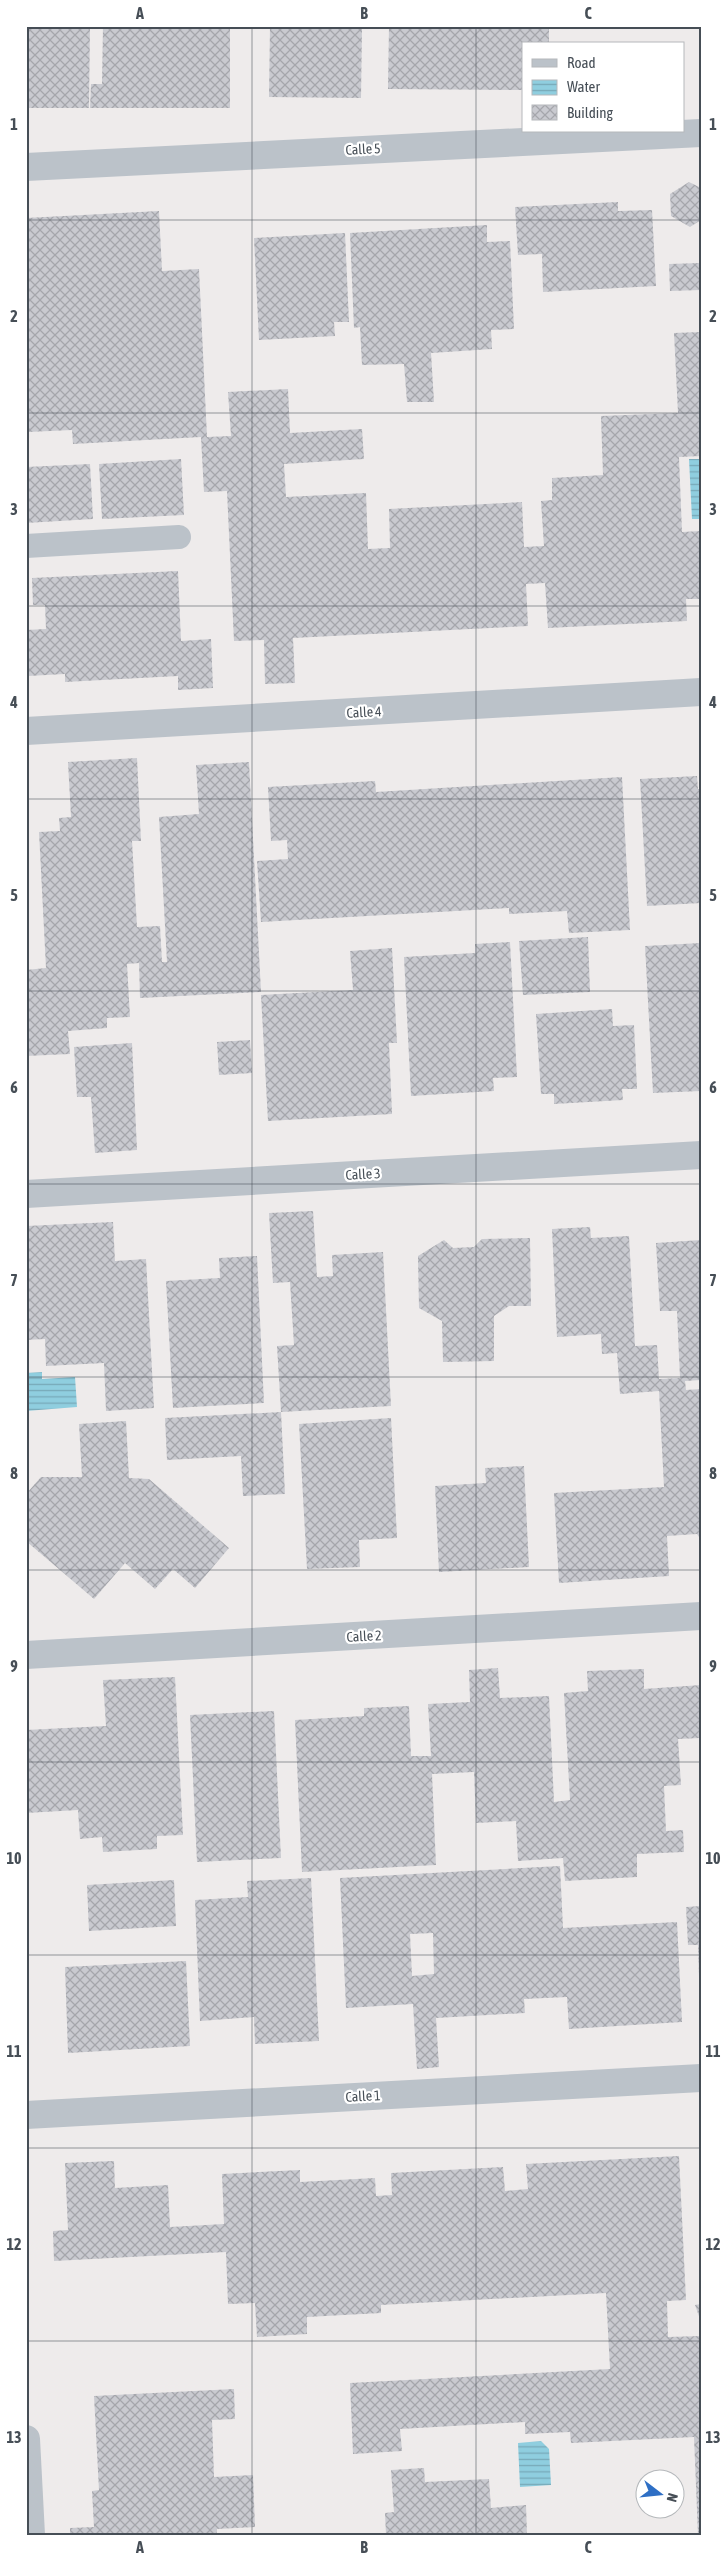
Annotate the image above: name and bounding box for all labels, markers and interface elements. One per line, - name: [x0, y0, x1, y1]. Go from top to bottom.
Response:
- text: A: [135, 4, 144, 22]
- text: B: [360, 4, 368, 22]
- text: C: [584, 4, 592, 22]
- legend: [522, 42, 684, 132]
- text: Road: [567, 54, 596, 71]
- text: Water: [567, 78, 600, 95]
- text: Building: [567, 104, 613, 121]
- text: 1: [10, 115, 18, 133]
- text: 1: [709, 115, 717, 133]
- street label: Calle 5: [345, 140, 381, 158]
- text: 2: [10, 307, 18, 325]
- text: 2: [709, 307, 717, 325]
- text: 3: [10, 500, 18, 518]
- text: 3: [709, 500, 717, 518]
- text: 4: [9, 693, 18, 711]
- text: 4: [708, 693, 717, 711]
- street label: Calle 4: [346, 703, 382, 721]
- text: 5: [10, 886, 18, 904]
- text: 5: [709, 886, 717, 904]
- text: 6: [10, 1078, 18, 1096]
- text: 6: [709, 1078, 717, 1096]
- street label: Calle 3: [345, 1165, 381, 1183]
- text: 7: [10, 1271, 18, 1289]
- text: 7: [709, 1271, 717, 1289]
- text: 8: [10, 1464, 18, 1482]
- text: 8: [709, 1464, 717, 1482]
- street label: Calle 2: [346, 1627, 382, 1645]
- text: 9: [10, 1657, 18, 1675]
- text: 9: [709, 1657, 717, 1675]
- text: 10: [6, 1849, 22, 1867]
- text: 10: [705, 1849, 721, 1867]
- text: 11: [6, 2042, 22, 2060]
- text: 11: [705, 2042, 721, 2060]
- street label: Calle 1: [345, 2087, 381, 2105]
- text: 12: [6, 2235, 22, 2253]
- text: 12: [705, 2235, 721, 2253]
- text: 13: [6, 2428, 22, 2446]
- text: 13: [705, 2428, 721, 2446]
- north arrow: [634, 2468, 684, 2518]
- text: N: [664, 2491, 681, 2504]
- text: A: [135, 2538, 144, 2556]
- text: B: [360, 2538, 368, 2556]
- text: C: [584, 2538, 592, 2556]

